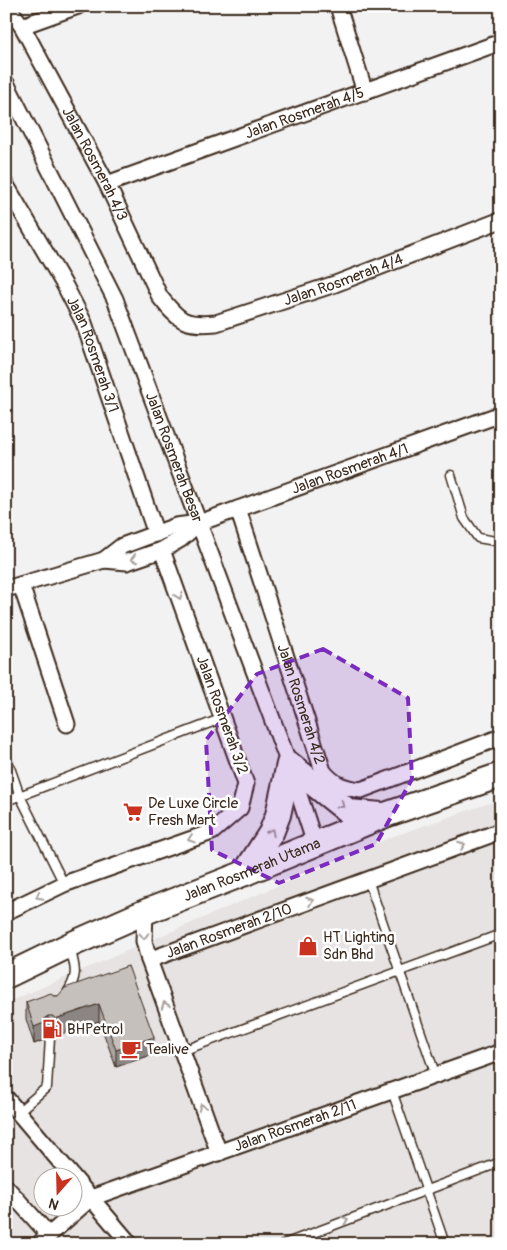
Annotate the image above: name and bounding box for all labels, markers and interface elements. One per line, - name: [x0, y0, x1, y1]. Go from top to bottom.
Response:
- street label: Jalan Rosmerah 4/5: [242, 83, 367, 143]
- street label: Jalan Rosmerah 4/3: [58, 104, 132, 224]
- street label: Jalan Rosmerah 4/4: [281, 249, 406, 310]
- street label: Jalan Rosmerah 3/1: [62, 293, 123, 415]
- street label: Jalan Rosmerah Besar: [141, 389, 208, 526]
- street label: Jalan Rosmerah 4/1: [289, 439, 411, 498]
- one-way arrow: [130, 553, 138, 563]
- one-way arrow: [173, 591, 183, 599]
- street label: Jalan Rosmerah 4/2: [273, 641, 330, 767]
- street label: Jalan Rosmerah 3/2: [192, 653, 252, 777]
- place label: De Luxe Circle Fresh Mart: [148, 794, 239, 830]
- one-way arrow: [335, 800, 344, 808]
- supermarket icon: De Luxe Circle Fresh Mart: [122, 801, 144, 823]
- one-way arrow: [265, 828, 275, 837]
- street label: Jalan Rosmerah Utama: [181, 833, 323, 906]
- one-way arrow: [187, 834, 196, 844]
- one-way arrow: [458, 841, 466, 851]
- one-way arrow: [35, 890, 44, 900]
- one-way arrow: [305, 897, 314, 907]
- street label: Jalan Rosmerah 2/10: [163, 899, 294, 963]
- place label: HT Lighting Sdn Bhd: [323, 928, 395, 964]
- one-way arrow: [139, 933, 150, 941]
- shop icon: HT Lighting Sdn Bhd: [297, 935, 319, 957]
- one-way arrow: [161, 1002, 171, 1010]
- fuel station icon: BHPetrol: [41, 1018, 63, 1040]
- place label: BHPetrol: [67, 1020, 123, 1039]
- cafe icon: Tealive: [120, 1038, 142, 1060]
- place label: Tealive: [146, 1040, 189, 1059]
- street label: Jalan Rosmerah 2/11: [231, 1095, 359, 1156]
- one-way arrow: [198, 1103, 208, 1112]
- north arrow: [32, 1168, 82, 1218]
- text: N: [46, 1194, 61, 1213]
- one-way arrow: [341, 1216, 349, 1226]

